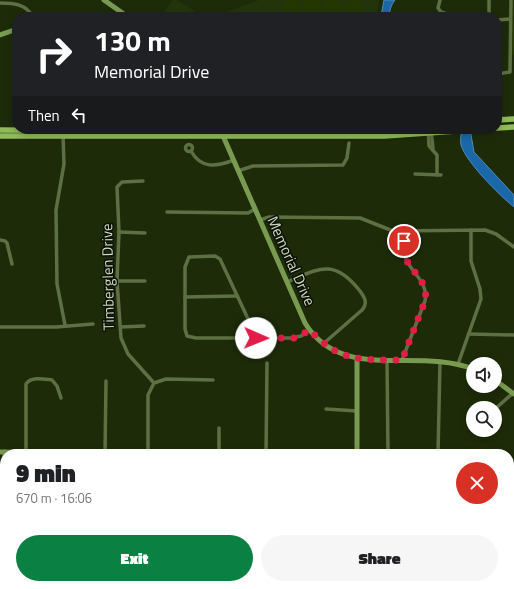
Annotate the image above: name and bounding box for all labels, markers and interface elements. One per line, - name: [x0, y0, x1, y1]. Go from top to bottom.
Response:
- text: 130 m: [94, 19, 171, 62]
- icon: right: [28, 28, 80, 80]
- text: Memorial Drive: [94, 58, 209, 85]
- text: Then: [28, 104, 60, 127]
- icon: left: [68, 104, 90, 126]
- street label: Memorial Drive: [261, 212, 322, 309]
- street label: Timberglen Drive: [95, 223, 120, 331]
- pin: [387, 224, 421, 258]
- icon: arrive: [393, 230, 415, 252]
- position arrow: [235, 317, 277, 359]
- map controls: [466, 357, 502, 437]
- button: sound: [466, 357, 502, 393]
- button: search: [466, 401, 502, 437]
- text: 9 min: [16, 455, 76, 491]
- button: close: [456, 462, 498, 504]
- text: 670 m · 16:06: [16, 488, 92, 508]
- button: Exit: [16, 535, 253, 581]
- button: Share: [261, 535, 498, 581]

